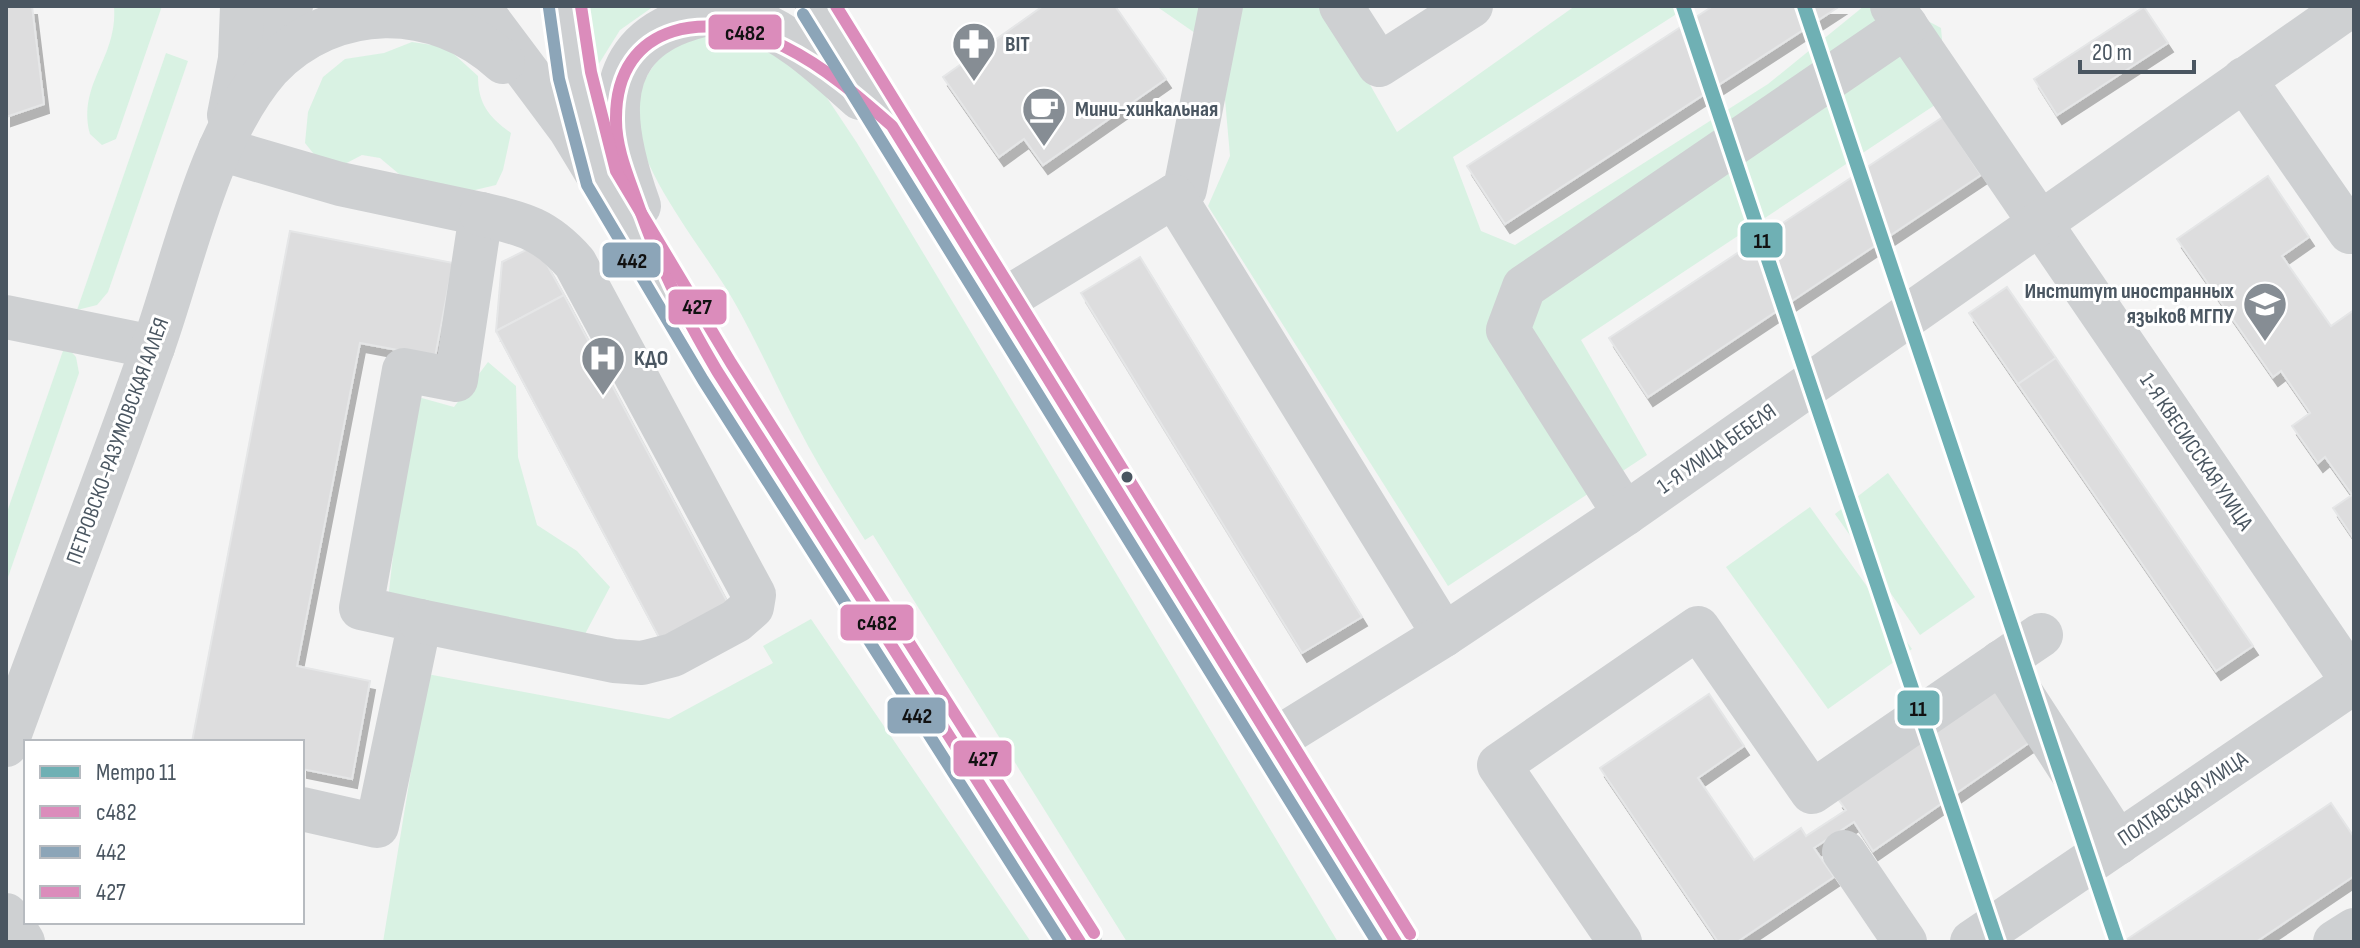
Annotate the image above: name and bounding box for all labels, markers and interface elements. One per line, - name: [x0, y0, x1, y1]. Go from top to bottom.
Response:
- line badge: с482: [707, 13, 783, 51]
- text: с482: [725, 20, 765, 47]
- pharmacy icon: BIT: [950, 20, 998, 83]
- scale bar: [2080, 24, 2194, 74]
- place label: BIT: [1005, 31, 1030, 58]
- text: 20 m: [2092, 38, 2132, 67]
- cafe icon: Мини-хинкальная: [1020, 85, 1068, 148]
- place label: Мини-хинкальная: [1075, 96, 1218, 123]
- line badge: 11: [1739, 221, 1784, 259]
- text: 11: [1753, 228, 1771, 255]
- line badge: 442: [601, 241, 662, 279]
- text: 442: [617, 248, 647, 275]
- place label: Институт иностранных языков МГПУ: [2025, 278, 2235, 330]
- school or university icon: Институт иностранных языков МГПУ: [2241, 280, 2289, 343]
- line badge: 427: [667, 288, 728, 326]
- text: 427: [682, 294, 712, 321]
- street label: ПЕТРОВСКО-РАЗУМОВСКАЯ АЛЛЕЯ: [61, 314, 175, 568]
- hospital icon: КДО: [579, 334, 627, 397]
- place label: КДО: [634, 345, 668, 372]
- street label: 1-Я КВЕСИССКАЯ УЛИЦА: [2134, 368, 2259, 536]
- street label: 1-Я УЛИЦА БЕБЕЛЯ: [1652, 398, 1782, 500]
- unlabelled marker: [1119, 469, 1135, 485]
- line badge: с482: [839, 603, 915, 642]
- text: с482: [857, 610, 897, 637]
- line badge: 11: [1896, 689, 1941, 727]
- line badge: 442: [886, 696, 947, 735]
- text: 11: [1909, 696, 1927, 723]
- text: 442: [902, 703, 932, 730]
- line badge: 427: [952, 739, 1013, 778]
- legend: [24, 740, 304, 924]
- street label: ПОЛТАВСКАЯ УЛИЦА: [2113, 745, 2254, 852]
- text: 427: [968, 746, 998, 773]
- text: Метро 11: [96, 758, 176, 787]
- text: с482: [96, 798, 137, 827]
- text: 442: [96, 838, 126, 867]
- text: 427: [96, 878, 126, 907]

